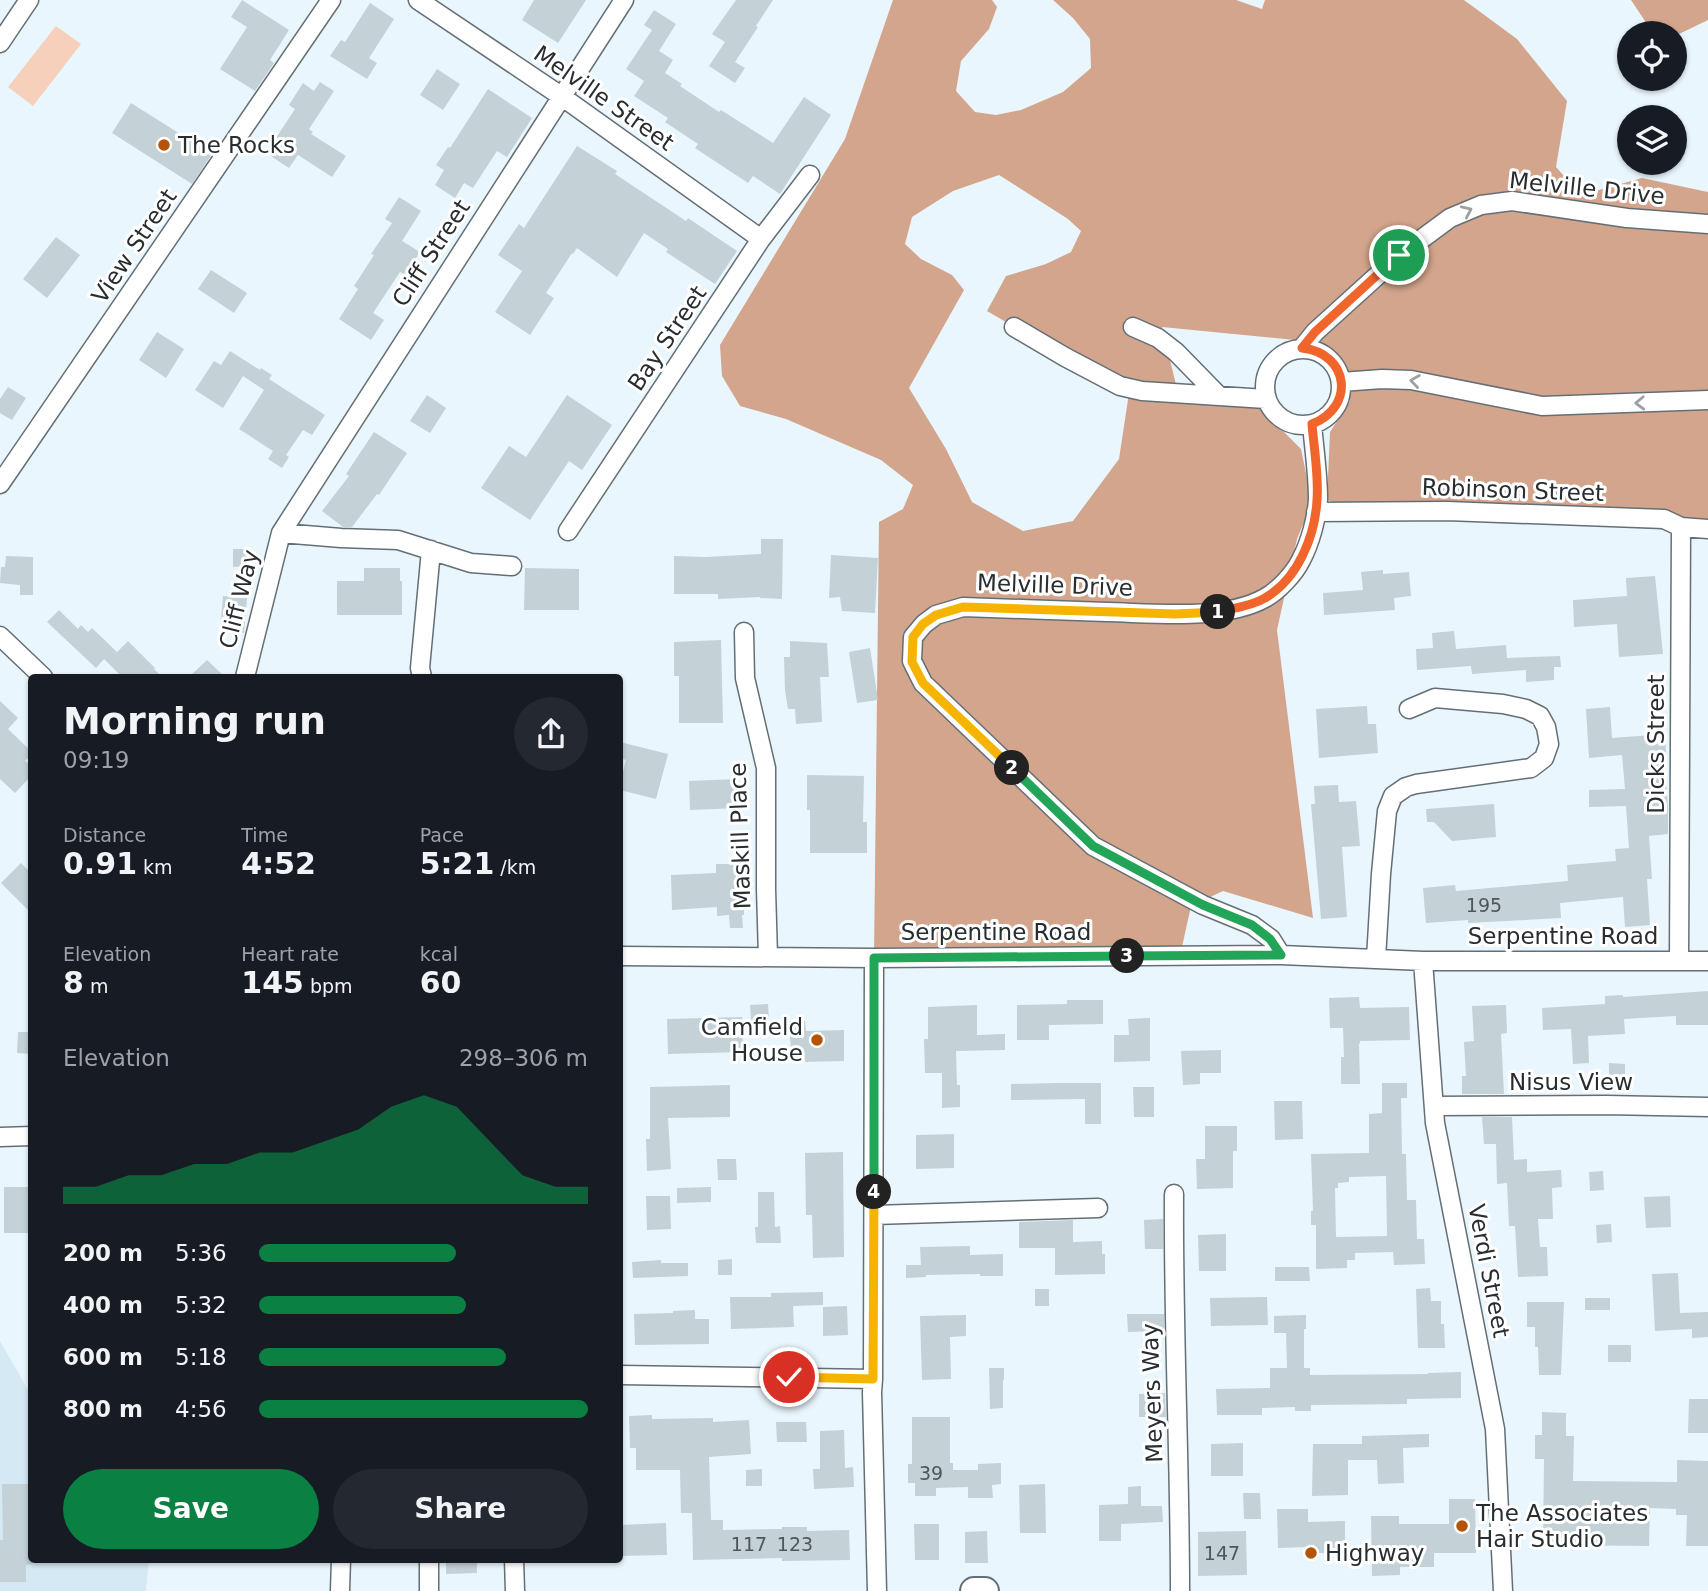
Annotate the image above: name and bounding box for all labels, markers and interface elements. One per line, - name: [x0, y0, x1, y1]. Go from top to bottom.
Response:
- map controls: [1617, 21, 1687, 175]
- button: locate: [1617, 21, 1687, 91]
- street label: Melville Street: [529, 40, 679, 156]
- button: layers: [1617, 105, 1687, 175]
- place label: The Rocks: [177, 132, 295, 158]
- marker: The Rocks: [156, 137, 172, 153]
- street label: Melville Drive: [1508, 167, 1666, 209]
- street label: View Street: [86, 184, 182, 308]
- street label: Cliff Street: [387, 195, 475, 311]
- one-way arrow: [1460, 205, 1472, 219]
- pin: [1369, 225, 1429, 285]
- icon: arrive: [1380, 236, 1418, 274]
- street label: Bay Street: [622, 281, 712, 395]
- one-way arrow: [1409, 374, 1421, 389]
- one-way arrow: [1634, 395, 1645, 410]
- street label: Robinson Street: [1421, 474, 1605, 506]
- street label: Cliff Way: [214, 547, 264, 651]
- street label: Melville Drive: [977, 569, 1133, 601]
- pin: 1: [1200, 594, 1236, 630]
- text: 1: [1211, 600, 1224, 622]
- street label: Dicks Street: [1643, 674, 1669, 814]
- button: share: [514, 697, 588, 771]
- text: Morning run: [63, 699, 326, 743]
- text: 09:19: [63, 747, 129, 773]
- pin: 2: [995, 750, 1030, 786]
- text: 2: [1005, 756, 1018, 778]
- street label: Maskill Place: [724, 762, 756, 910]
- text: Distance: [63, 824, 146, 846]
- text: Time: [241, 824, 288, 846]
- text: Pace: [420, 824, 464, 846]
- text: 0.91: [63, 846, 137, 881]
- text: 4:52: [241, 846, 316, 881]
- text: 5:21: [420, 846, 494, 881]
- text: km: [137, 856, 173, 878]
- text: /km: [494, 856, 536, 878]
- house number: 195: [1466, 894, 1502, 916]
- street label: Serpentine Road: [901, 919, 1091, 945]
- street label: Serpentine Road: [1468, 923, 1658, 949]
- pin: 3: [1110, 939, 1144, 974]
- text: Elevation: [63, 943, 151, 965]
- text: Heart rate: [241, 943, 339, 965]
- text: kcal: [420, 943, 458, 965]
- text: 3: [1120, 944, 1133, 966]
- text: 8: [63, 965, 84, 1000]
- text: 145: [241, 965, 304, 1000]
- text: 60: [420, 965, 461, 1000]
- text: m: [84, 975, 108, 997]
- text: bpm: [304, 975, 353, 997]
- place label: Camfield House: [701, 1014, 803, 1066]
- marker: Camfield House: [809, 1032, 825, 1048]
- text: Elevation: [63, 1045, 170, 1071]
- text: 298–306 m: [459, 1045, 588, 1071]
- street label: Nisus View: [1509, 1069, 1633, 1095]
- pin: 4: [856, 1174, 892, 1210]
- text: 4: [867, 1180, 880, 1202]
- street label: Verdi Street: [1463, 1202, 1515, 1340]
- text: 200 m: [63, 1240, 143, 1266]
- text: 5:36: [175, 1240, 227, 1266]
- text: 400 m: [63, 1292, 143, 1318]
- text: 5:32: [175, 1292, 227, 1318]
- street label: Meyers Way: [1137, 1323, 1167, 1463]
- text: 600 m: [63, 1344, 143, 1370]
- text: 5:18: [175, 1344, 227, 1370]
- pin: [759, 1347, 819, 1407]
- icon: check: [770, 1358, 808, 1396]
- text: 800 m: [63, 1396, 143, 1422]
- text: 4:56: [175, 1396, 227, 1422]
- house number: 39: [919, 1462, 943, 1484]
- button: Save: [63, 1469, 319, 1549]
- button: Share: [333, 1469, 588, 1549]
- place label: The Associates Hair Studio: [1475, 1500, 1648, 1552]
- marker: The Associates Hair Studio: [1454, 1518, 1470, 1534]
- house number: 117: [731, 1533, 767, 1555]
- house number: 123: [777, 1533, 813, 1555]
- place label: Highway: [1325, 1540, 1424, 1566]
- house number: 147: [1204, 1542, 1240, 1564]
- marker: Highway: [1303, 1545, 1319, 1561]

